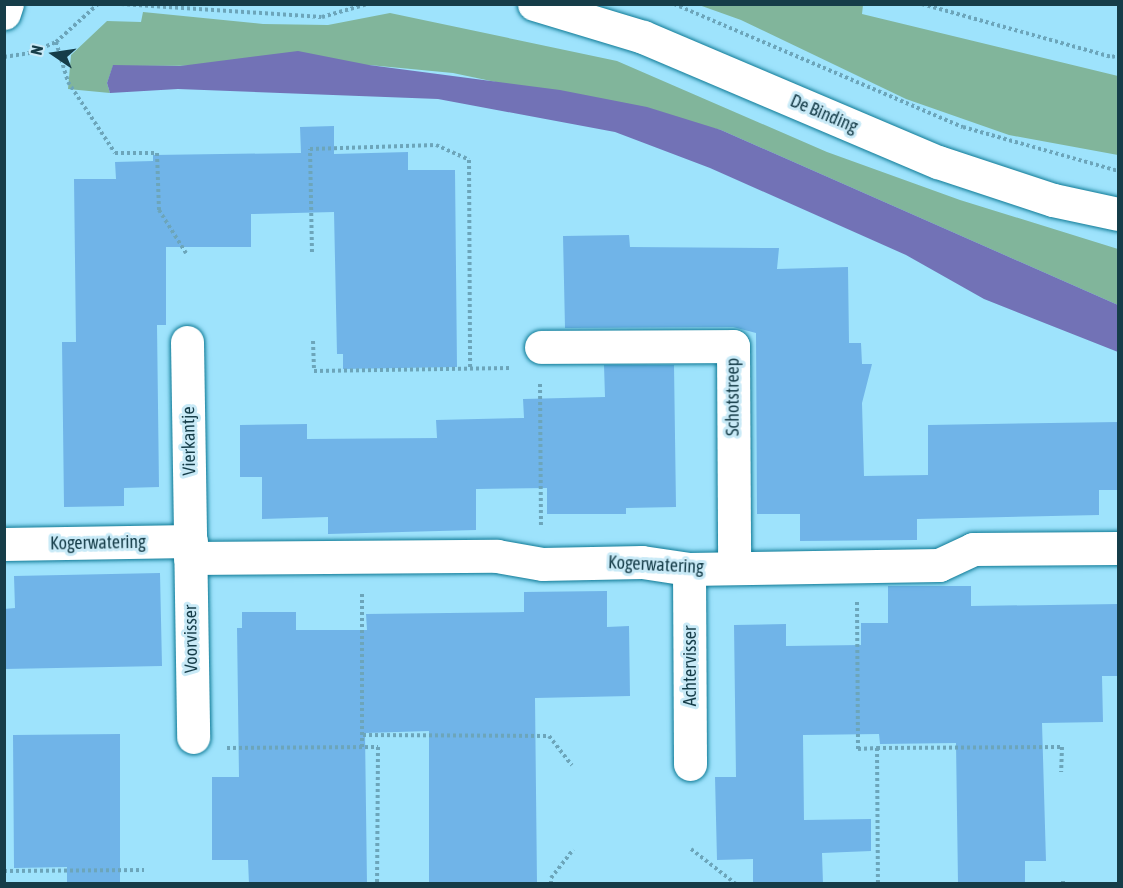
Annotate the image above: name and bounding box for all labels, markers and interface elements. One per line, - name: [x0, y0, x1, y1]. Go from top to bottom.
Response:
- north arrow: [24, 24, 84, 84]
- text: N: [27, 43, 46, 57]
- street label: De Binding: [787, 90, 861, 138]
- street label: Schotstreep: [722, 358, 744, 436]
- street label: Vierkantje: [178, 406, 200, 476]
- street label: Kogerwatering: [50, 531, 146, 555]
- street label: Kogerwatering: [608, 552, 704, 578]
- street label: Voorvisser: [180, 605, 202, 673]
- street label: Achtervisser: [679, 626, 701, 706]

